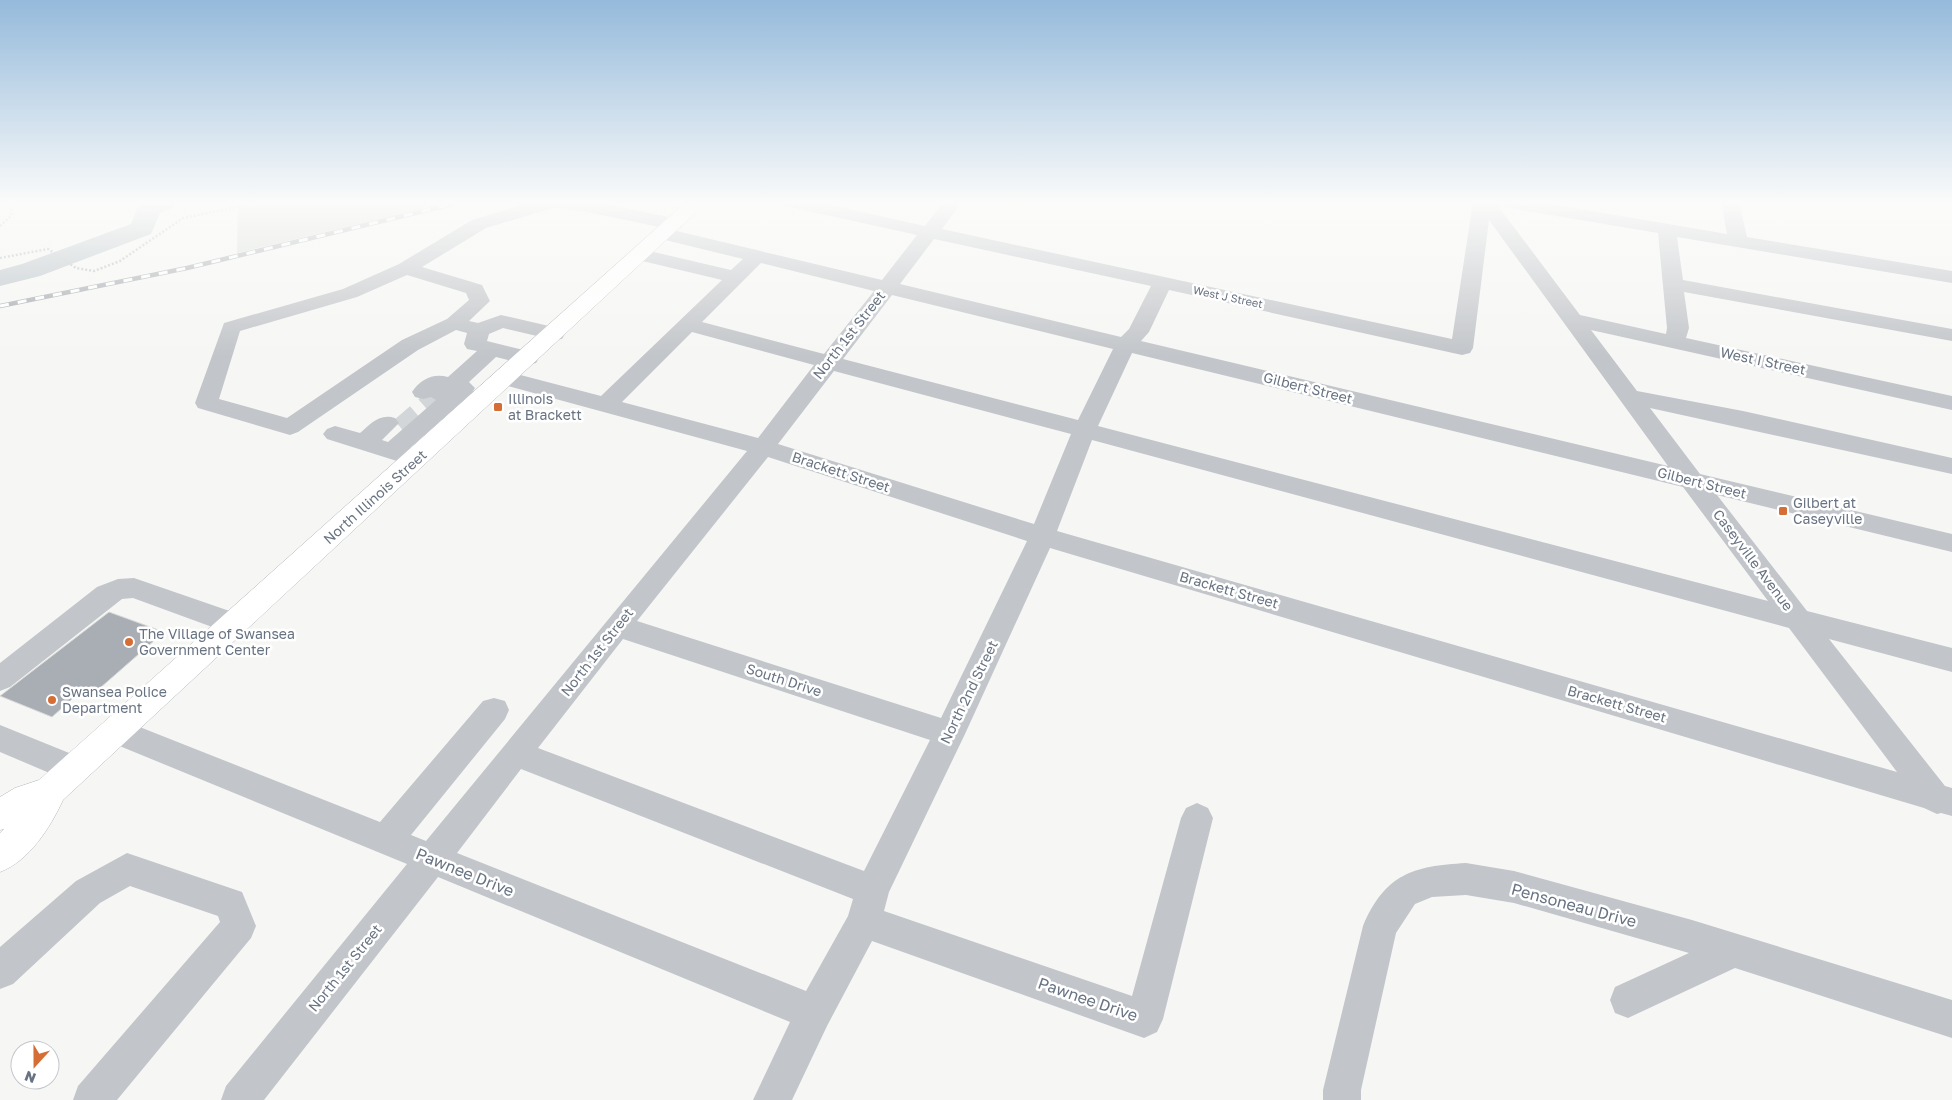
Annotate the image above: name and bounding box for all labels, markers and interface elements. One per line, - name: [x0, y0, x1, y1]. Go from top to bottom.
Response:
- street label: West J Street: [1192, 283, 1264, 310]
- street label: North 1st Street: [809, 287, 888, 382]
- street label: West I Street: [1719, 343, 1807, 378]
- street label: Gilbert Street: [1262, 368, 1354, 407]
- place label: Illinois at Brackett: [508, 390, 582, 423]
- marker: Illinois at Brackett: [492, 401, 504, 413]
- street label: North Illinois Street: [320, 446, 430, 547]
- street label: Brackett Street: [790, 448, 892, 495]
- street label: Gilbert Street: [1656, 463, 1748, 502]
- place label: Gilbert at Caseyville: [1793, 494, 1862, 527]
- marker: Gilbert at Caseyville: [1777, 505, 1789, 517]
- street label: Caseyville Avenue: [1710, 506, 1797, 614]
- street label: Brackett Street: [1178, 567, 1281, 612]
- street label: North 1st Street: [557, 604, 636, 699]
- place label: The Village of Swansea Government Center: [139, 625, 295, 658]
- marker: The Village of Swansea Government Center: [123, 636, 135, 648]
- street label: North 2nd Street: [936, 637, 1001, 746]
- street label: South Drive: [744, 659, 824, 700]
- street label: Brackett Street: [1566, 681, 1669, 726]
- place label: Swansea Police Department: [62, 683, 167, 716]
- marker: Swansea Police Department: [46, 694, 58, 706]
- street label: Pawnee Drive: [413, 843, 517, 901]
- street label: Pensoneau Drive: [1509, 879, 1639, 931]
- street label: North 1st Street: [304, 921, 385, 1015]
- street label: Pawnee Drive: [1035, 973, 1141, 1025]
- north arrow: [10, 1040, 60, 1090]
- text: N: [22, 1068, 38, 1087]

